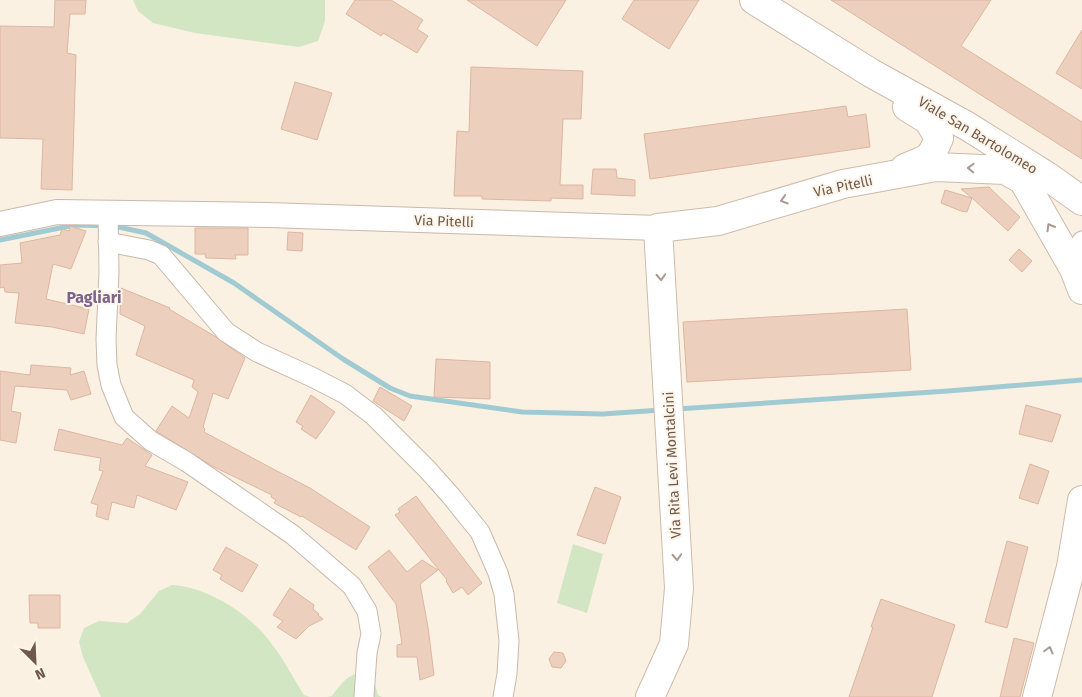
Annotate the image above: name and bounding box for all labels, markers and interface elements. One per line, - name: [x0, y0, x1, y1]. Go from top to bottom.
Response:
- street label: Viale San Bartolomeo: [915, 93, 1041, 178]
- one-way arrow: [966, 163, 974, 174]
- street label: Via Pitelli: [812, 172, 874, 201]
- one-way arrow: [780, 195, 789, 205]
- street label: Via Pitelli: [414, 212, 474, 231]
- one-way arrow: [1046, 223, 1056, 232]
- one-way arrow: [655, 273, 666, 281]
- district label: Pagliari: [66, 288, 122, 307]
- street label: Via Rita Levi Montalcini: [660, 391, 685, 539]
- one-way arrow: [672, 554, 683, 562]
- north arrow: [10, 637, 60, 687]
- one-way arrow: [1044, 646, 1054, 654]
- text: N: [32, 664, 48, 683]

